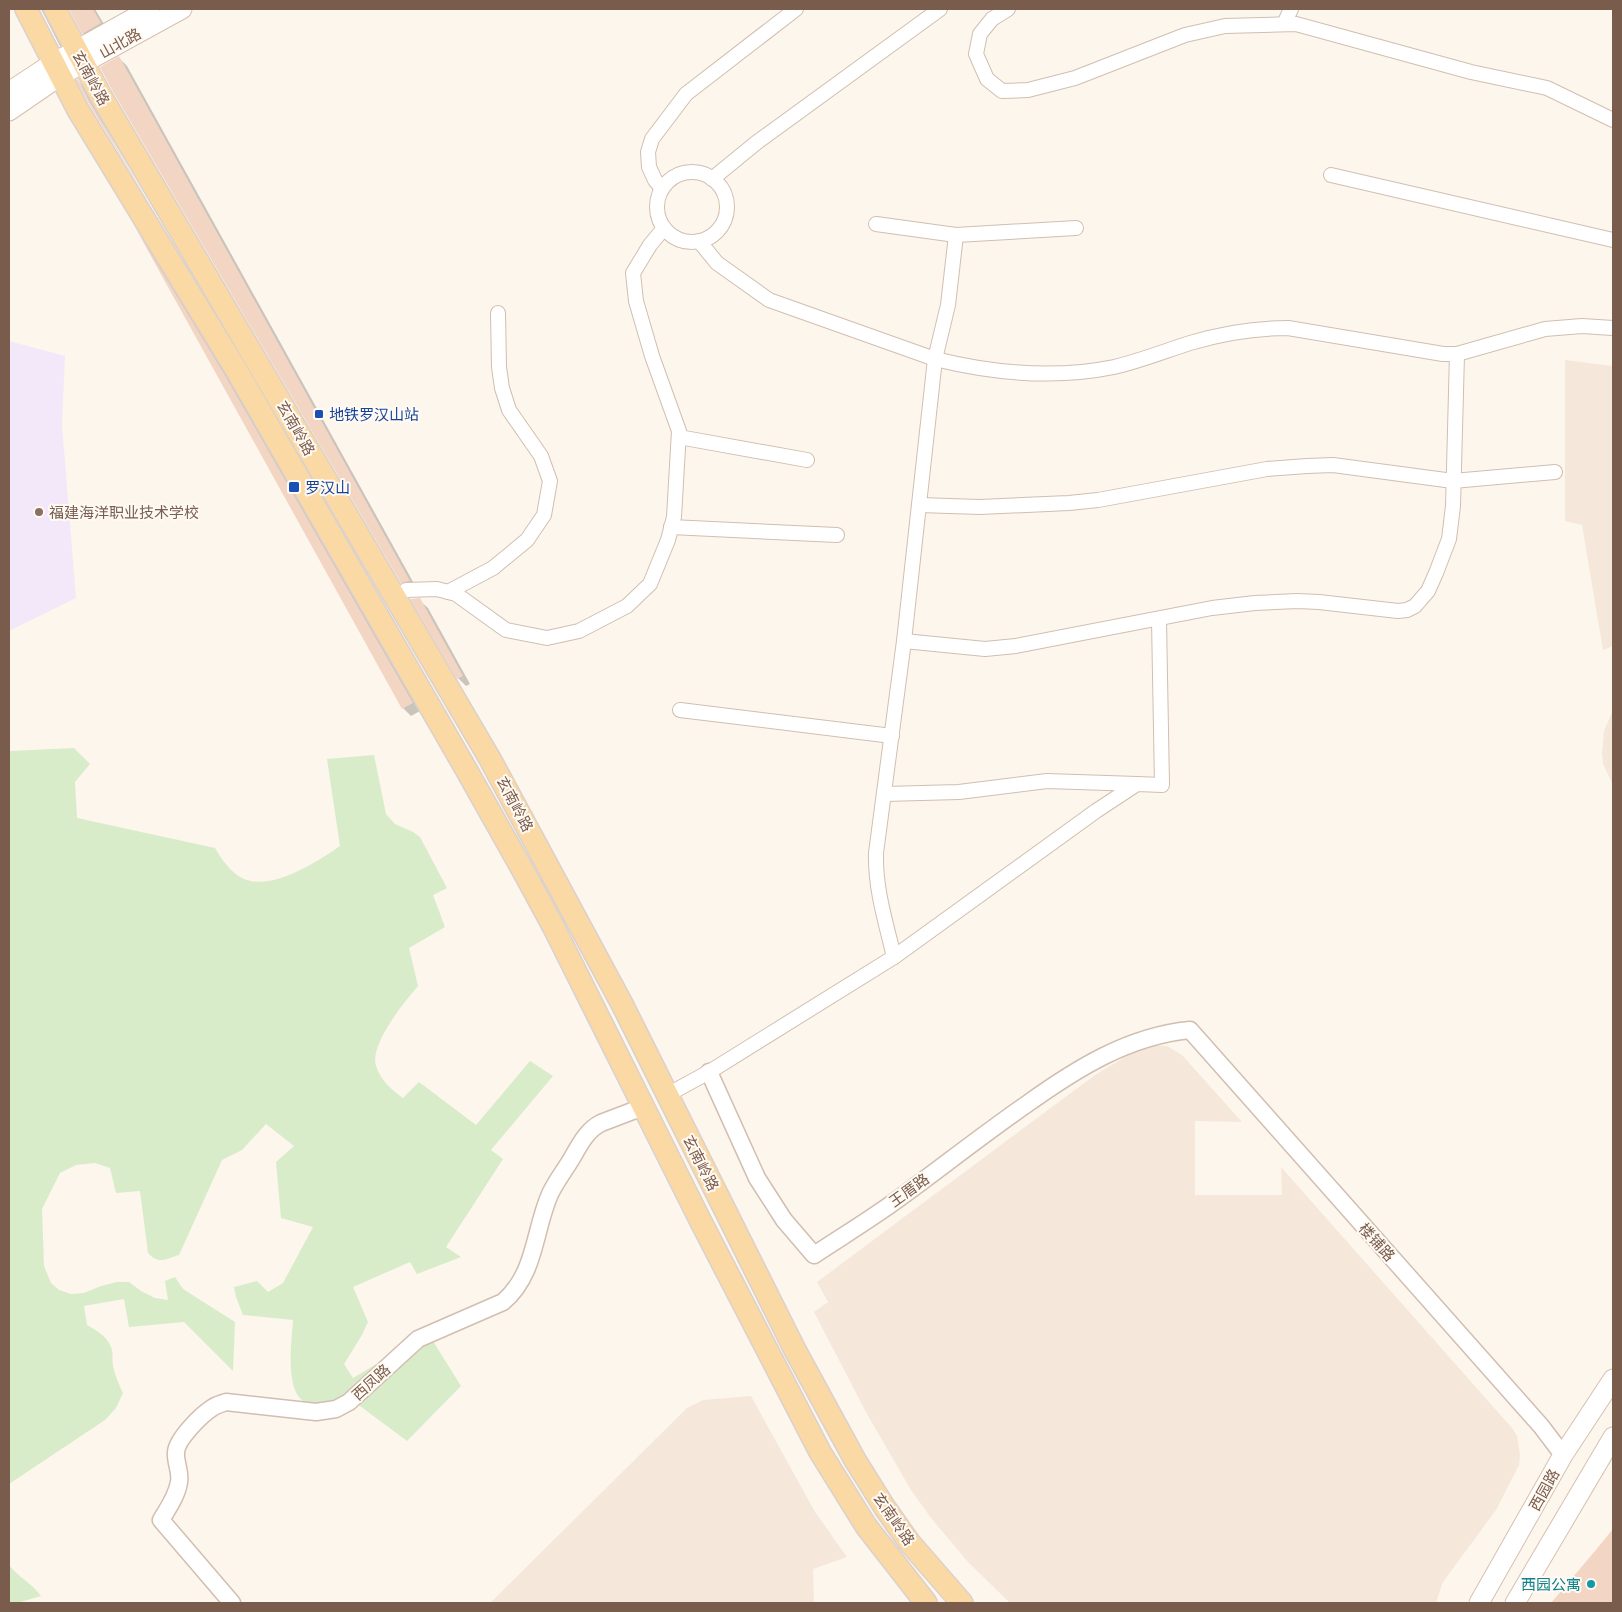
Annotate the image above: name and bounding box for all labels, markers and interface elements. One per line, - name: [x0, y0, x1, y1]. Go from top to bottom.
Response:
- street label: 山北路: [96, 24, 144, 62]
- street label: 玄南岭路: [68, 47, 114, 109]
- street label: 玄南岭路: [273, 397, 319, 459]
- place label: 地铁罗汉山站: [329, 405, 419, 424]
- marker: 地铁罗汉山站: [313, 408, 325, 420]
- place label: 罗汉山: [305, 478, 350, 497]
- marker: 罗汉山: [287, 480, 301, 494]
- place label: 福建海洋职业技术学校: [49, 503, 199, 522]
- marker: 福建海洋职业技术学校: [33, 506, 45, 518]
- street label: 玄南岭路: [493, 773, 537, 835]
- street label: 玄南岭路: [679, 1132, 723, 1194]
- street label: 王厝路: [885, 1169, 933, 1211]
- street label: 楼铺路: [1355, 1219, 1399, 1265]
- street label: 西凤路: [348, 1360, 394, 1404]
- street label: 西园路: [1525, 1466, 1563, 1514]
- street label: 玄南岭路: [869, 1489, 919, 1549]
- place label: 西园公寓: [1521, 1575, 1581, 1594]
- marker: 西园公寓: [1585, 1578, 1597, 1590]

